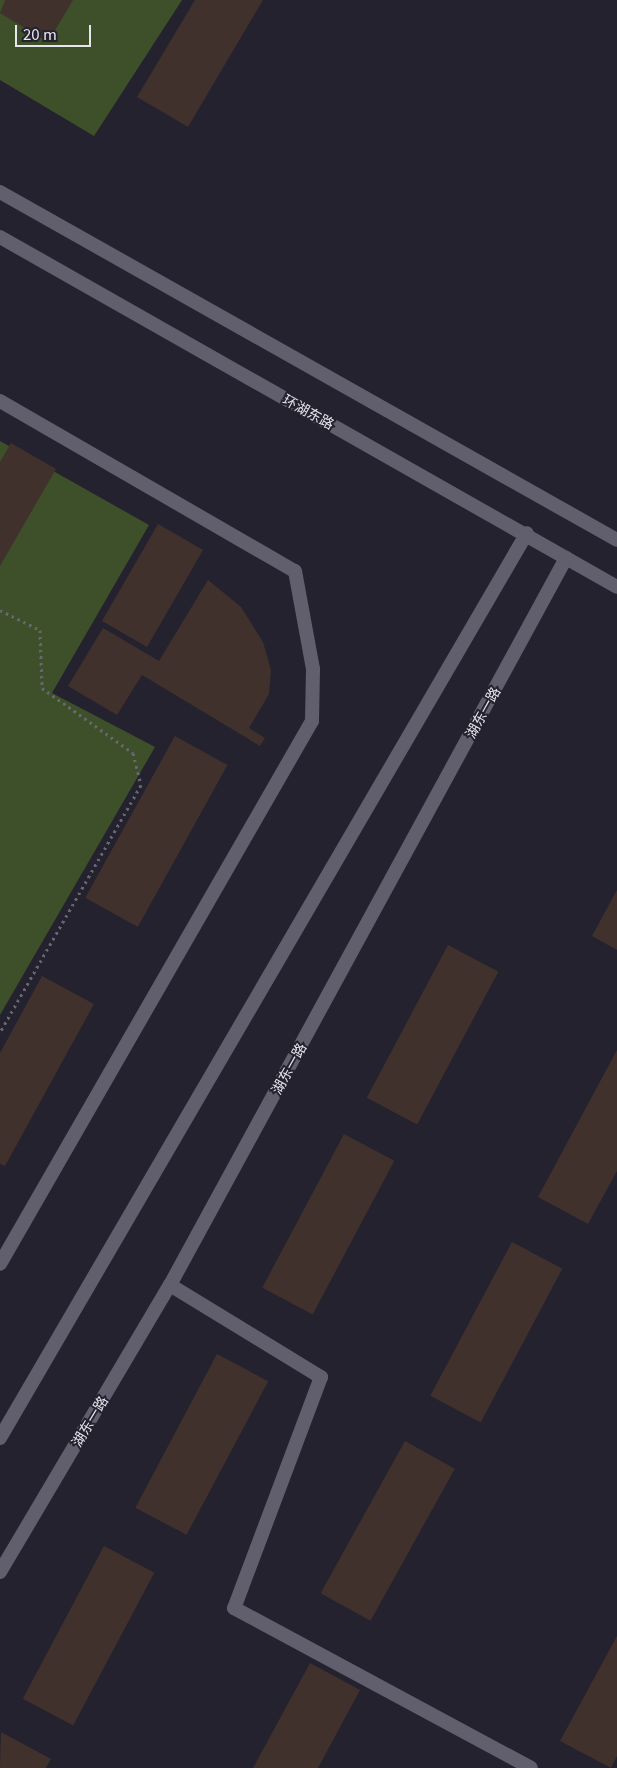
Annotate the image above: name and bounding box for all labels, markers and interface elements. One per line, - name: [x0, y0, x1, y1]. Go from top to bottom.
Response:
- scale bar: [18, 15, 94, 47]
- text: 20 m: [23, 23, 57, 44]
- street label: 环湖东路: [280, 390, 338, 432]
- street label: 湖东一路: [461, 683, 503, 741]
- street label: 湖东一路: [267, 1039, 309, 1097]
- street label: 湖东一路: [67, 1393, 111, 1449]

